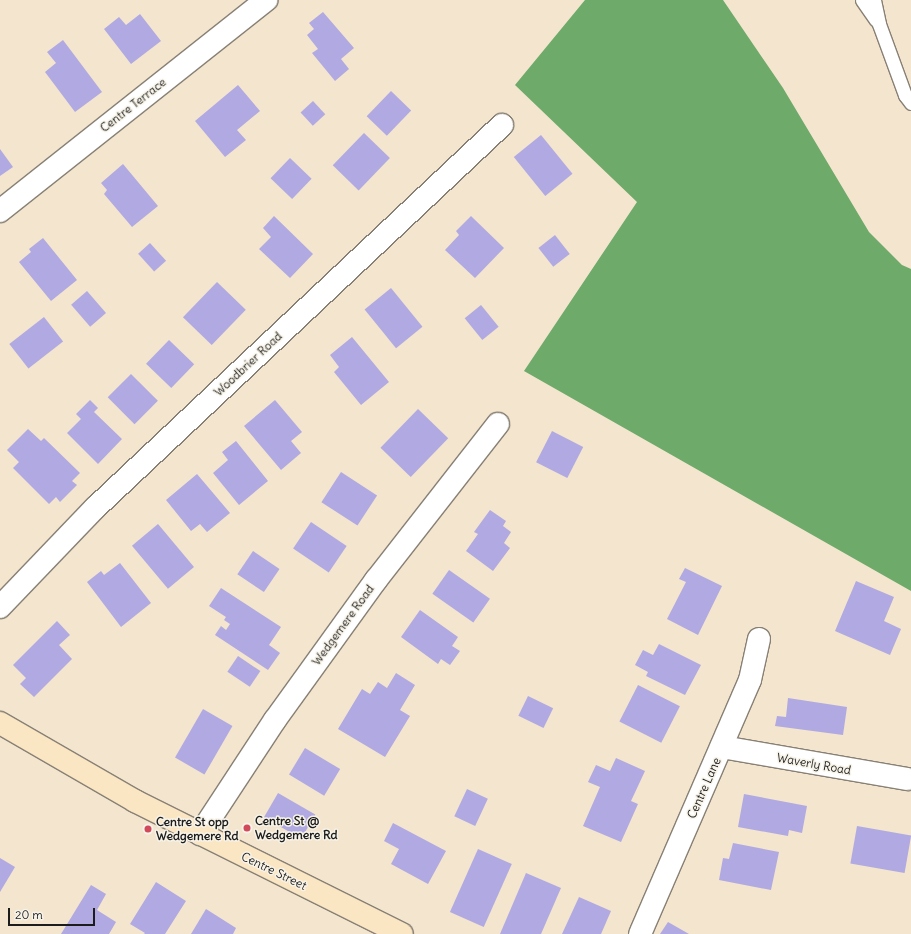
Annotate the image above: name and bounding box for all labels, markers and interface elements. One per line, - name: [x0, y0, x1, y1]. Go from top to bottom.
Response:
- street label: Centre Terrace: [97, 75, 169, 135]
- street label: Woodbrier Road: [211, 329, 285, 399]
- street label: Wedgemere Road: [309, 582, 377, 668]
- street label: Waverly Road: [776, 750, 852, 778]
- street label: Centre Lane: [684, 755, 724, 821]
- place label: Centre St @ Wedgemere Rd: [255, 814, 338, 842]
- place label: Centre St opp Wedgemere Rd: [156, 815, 239, 843]
- marker: Centre St @ Wedgemere Rd: [242, 823, 252, 833]
- marker: Centre St opp Wedgemere Rd: [143, 824, 153, 834]
- street label: Centre Street: [239, 849, 309, 893]
- scale bar: [10, 900, 97, 926]
- text: 20 m: [15, 907, 43, 922]

